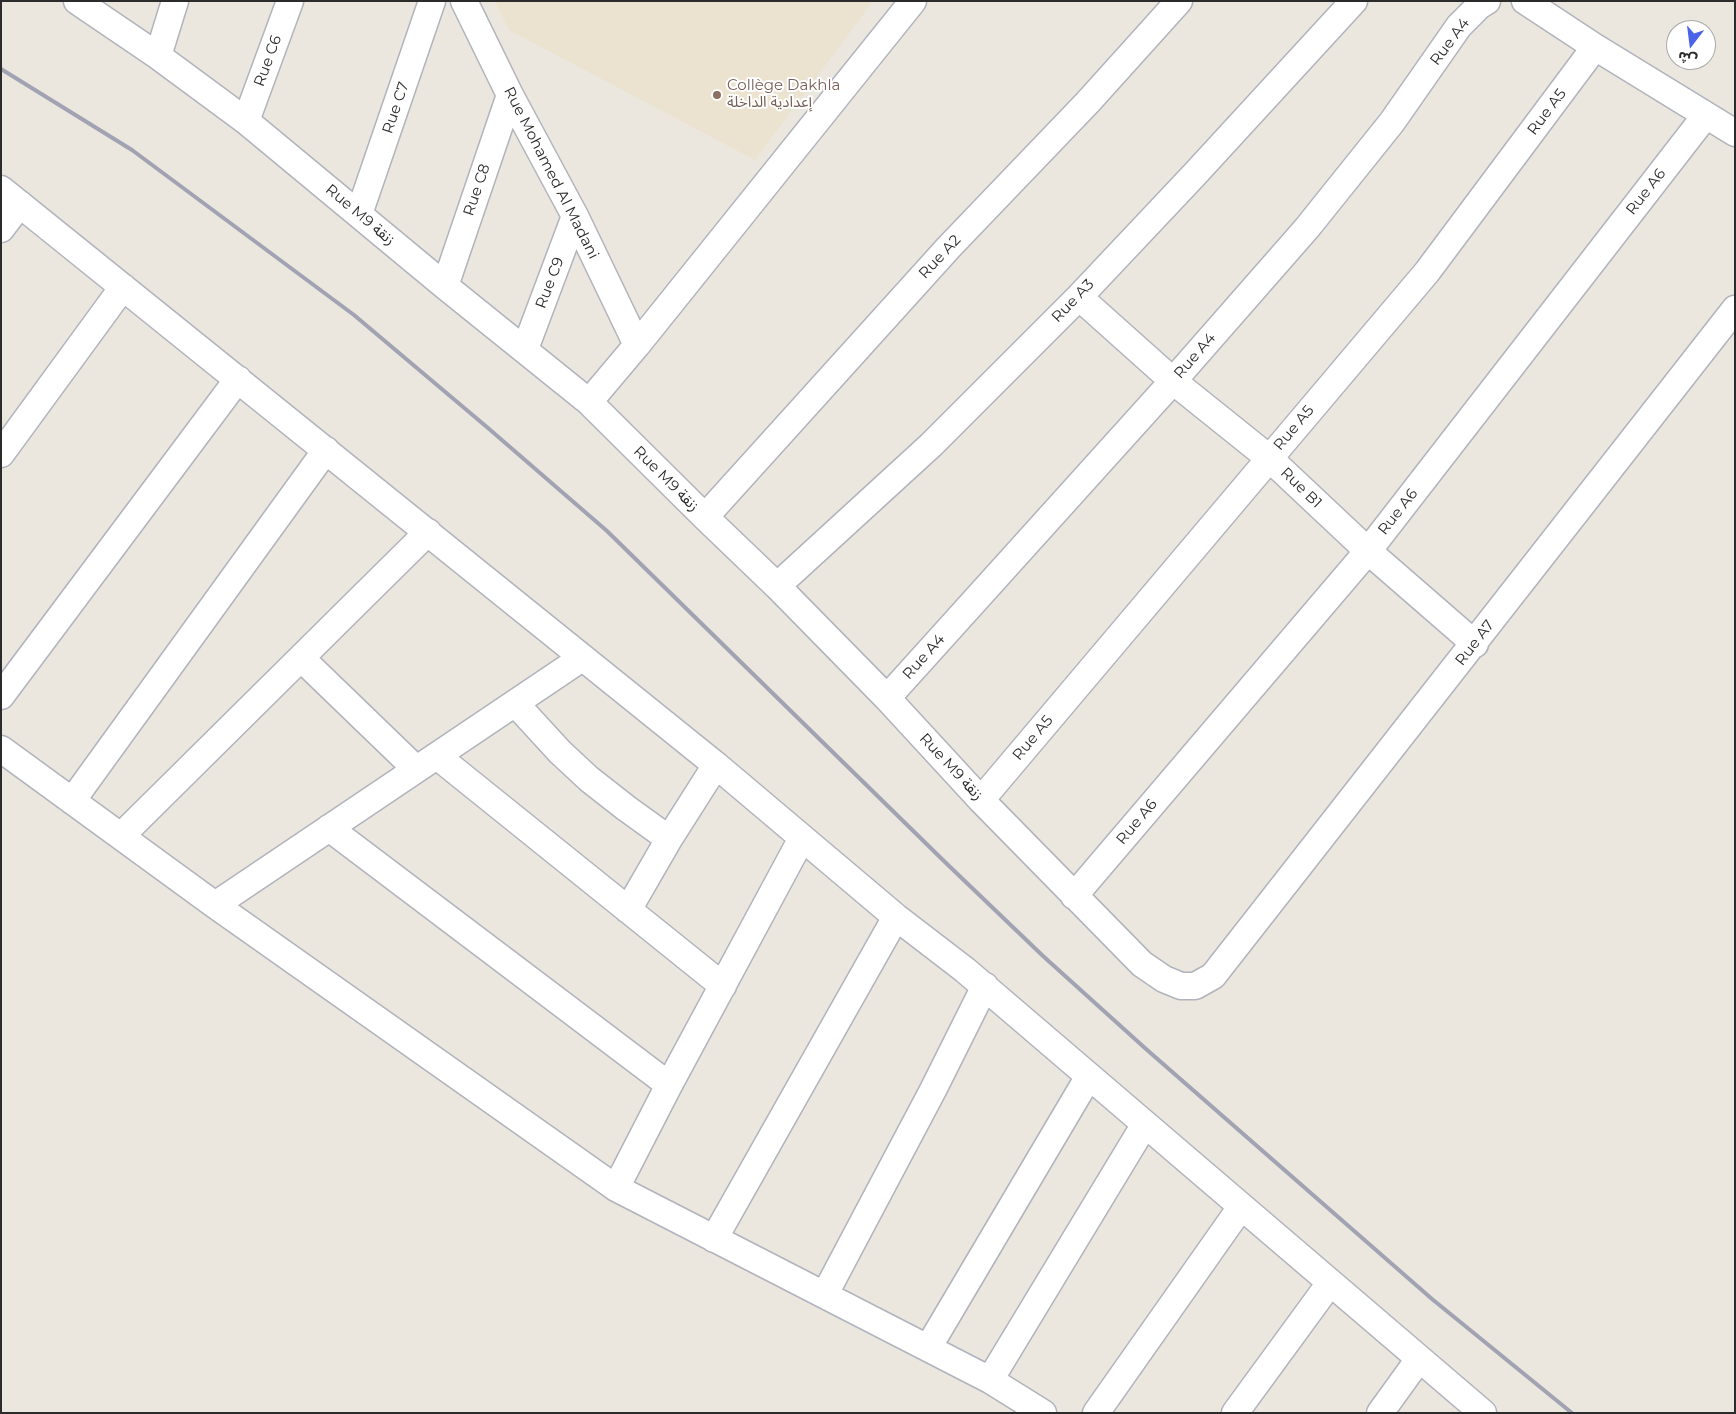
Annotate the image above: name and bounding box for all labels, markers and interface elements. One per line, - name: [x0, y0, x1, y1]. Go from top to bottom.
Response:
- street label: Rue A4: [1426, 15, 1474, 69]
- north arrow: [1666, 20, 1716, 70]
- street label: Rue C6: [250, 33, 286, 89]
- text: ش: [1676, 47, 1699, 70]
- place label: Collège Dakhla إعدادية الداخلة: [727, 77, 840, 112]
- street label: Rue C7: [379, 80, 413, 136]
- street label: Rue Mohamed Al Madani: [500, 84, 602, 262]
- street label: Rue A5: [1524, 85, 1570, 139]
- marker: Collège Dakhla إعدادية الداخلة: [711, 89, 723, 101]
- street label: Rue C8: [460, 162, 494, 218]
- street label: Rue A6: [1622, 165, 1670, 219]
- street label: Rue M9 زنقة: [322, 181, 398, 249]
- street label: Rue A2: [915, 231, 965, 283]
- street label: Rue C9: [532, 255, 568, 311]
- street label: Rue A3: [1048, 276, 1098, 326]
- street label: Rue A4: [1170, 330, 1220, 382]
- street label: Rue A5: [1270, 402, 1318, 454]
- street label: Rue M9 زنقة: [630, 443, 702, 515]
- street label: Rue B1: [1277, 464, 1325, 512]
- street label: Rue A6: [1374, 485, 1422, 539]
- street label: Rue A7: [1452, 617, 1498, 669]
- street label: Rue A4: [899, 631, 949, 683]
- street label: Rue A5: [1009, 712, 1057, 764]
- street label: Rue M9 زنقة: [915, 730, 987, 804]
- street label: Rue A6: [1113, 796, 1161, 848]

